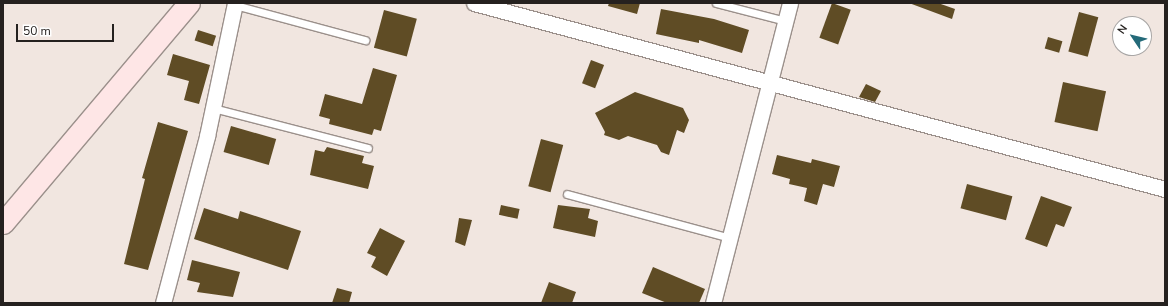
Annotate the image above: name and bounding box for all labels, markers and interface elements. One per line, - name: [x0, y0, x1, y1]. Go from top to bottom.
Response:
- scale bar: [18, 16, 116, 42]
- north arrow: [1112, 16, 1152, 56]
- text: N: [1114, 22, 1131, 37]
- text: 50 m: [23, 23, 51, 39]

